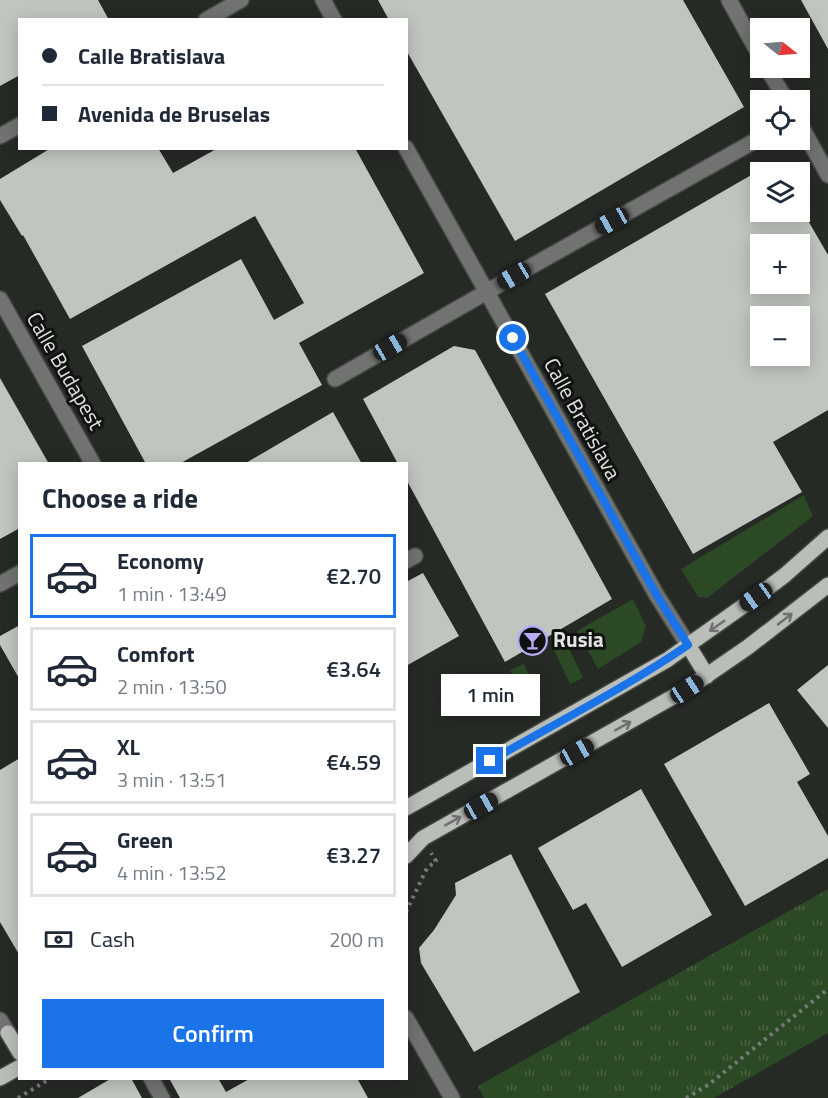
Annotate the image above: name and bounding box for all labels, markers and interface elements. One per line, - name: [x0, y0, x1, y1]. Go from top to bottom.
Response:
- north arrow: [750, 18, 810, 78]
- map controls: [750, 18, 810, 366]
- text: Calle Bratislava: [78, 39, 225, 73]
- button: locate: [750, 90, 810, 150]
- text: Avenida de Bruselas: [78, 97, 270, 131]
- button: layers: [750, 162, 810, 222]
- car: [592, 204, 632, 238]
- button: +: [750, 234, 810, 294]
- car: [494, 259, 534, 293]
- street label: Calle Budapest: [19, 306, 113, 436]
- button: −: [750, 306, 810, 366]
- route start: [499, 324, 526, 351]
- car: [370, 330, 410, 364]
- street label: Calle Bratislava: [536, 352, 630, 486]
- text: Choose a ride: [42, 477, 198, 518]
- text: Economy: [117, 544, 204, 578]
- icon: car: [45, 549, 99, 603]
- text: €2.70: [326, 559, 381, 593]
- text: 1 min · 13:49: [117, 578, 227, 609]
- car: [736, 579, 776, 615]
- one-way arrow: [777, 613, 793, 625]
- one-way arrow: [709, 620, 725, 632]
- place label: Rusia: [553, 623, 604, 655]
- bar icon: Rusia: [516, 624, 548, 656]
- text: Comfort: [117, 637, 195, 671]
- icon: car: [45, 642, 99, 696]
- text: €3.64: [326, 652, 381, 686]
- text: 2 min · 13:50: [117, 671, 227, 702]
- car: [667, 672, 707, 706]
- callout: 1 min: [440, 674, 540, 716]
- text: 1 min: [466, 679, 515, 710]
- one-way arrow: [614, 720, 631, 732]
- text: XL: [117, 730, 140, 764]
- icon: car: [45, 735, 99, 789]
- car: [557, 735, 597, 769]
- text: €4.59: [326, 745, 381, 779]
- route end: [476, 747, 503, 774]
- text: 3 min · 13:51: [117, 764, 227, 795]
- car: [461, 789, 501, 823]
- one-way arrow: [444, 815, 461, 827]
- text: Green: [117, 823, 173, 857]
- icon: car: [45, 828, 99, 882]
- text: €3.27: [326, 838, 381, 872]
- text: 4 min · 13:52: [117, 857, 227, 888]
- text: Cash: [90, 922, 135, 956]
- icon: cash: [42, 923, 75, 956]
- text: 200 m: [329, 924, 384, 955]
- button: Confirm: [42, 999, 384, 1068]

